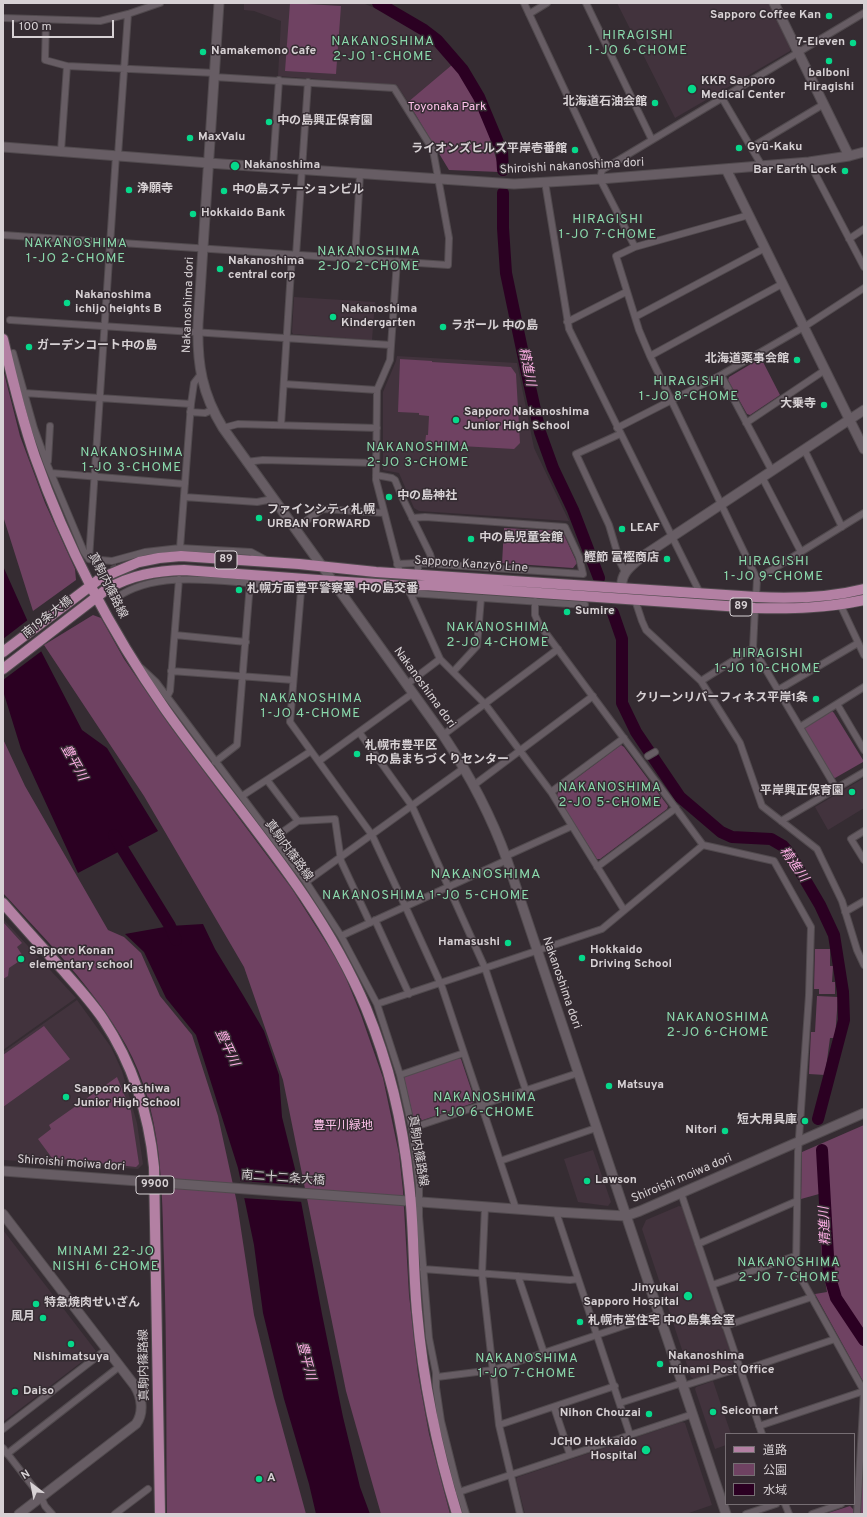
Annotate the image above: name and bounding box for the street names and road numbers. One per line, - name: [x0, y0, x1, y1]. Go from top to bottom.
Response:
- street label: Shiroishi nakanoshima dori: [500, 156, 644, 178]
- street label: Nakanoshima dori: [180, 257, 198, 353]
- street label: 真駒内篠路線: [84, 551, 130, 621]
- road number: 89: [215, 551, 237, 569]
- street label: Sapporo Kanzyō Line: [414, 554, 528, 576]
- street label: 南19条大橋: [20, 594, 76, 642]
- road number: 89: [730, 598, 752, 616]
- street label: Nakanoshima dori: [390, 645, 458, 731]
- street label: 真駒内篠路線: [261, 818, 315, 884]
- street label: Nakanoshima dori: [539, 935, 583, 1031]
- street label: 真駒内篠路線: [404, 1114, 430, 1188]
- street label: Shiroishi moiwa dori: [629, 1151, 735, 1207]
- street label: Shiroishi moiwa dori: [17, 1153, 125, 1175]
- street label: 南二十二条大橋: [241, 1169, 325, 1189]
- road number: 9900: [136, 1176, 174, 1194]
- street label: 真駒内篠路線: [137, 1329, 153, 1401]

